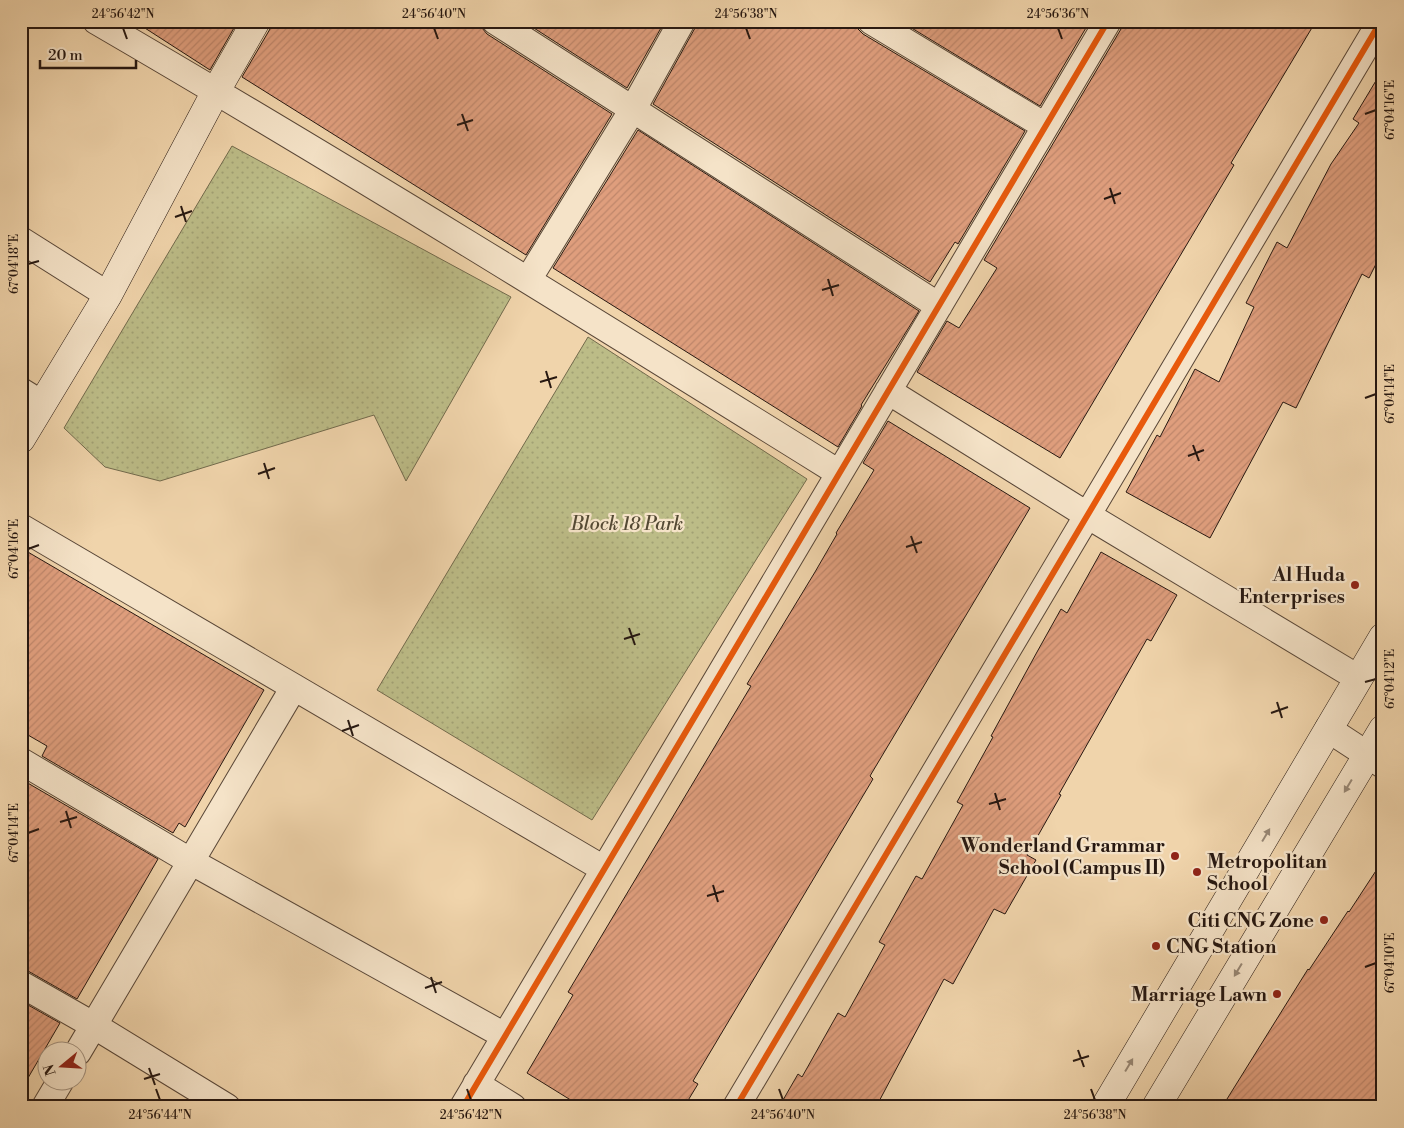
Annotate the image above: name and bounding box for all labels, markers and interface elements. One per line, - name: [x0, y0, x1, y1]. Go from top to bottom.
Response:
- text: 24°56'42"N: [92, 7, 154, 22]
- text: 24°56'40"N: [402, 7, 466, 22]
- text: 24°56'38"N: [715, 7, 777, 22]
- text: 24°56'36"N: [1027, 7, 1089, 22]
- scale bar: [40, 38, 136, 70]
- text: 20 m: [48, 46, 83, 65]
- text: 67°04'16"E: [1383, 80, 1398, 140]
- text: 67°04'18"E: [7, 234, 22, 294]
- text: 67°04'14"E: [1383, 364, 1398, 424]
- park label: Block 18 Park: [570, 512, 683, 536]
- text: 67°04'16"E: [7, 519, 22, 579]
- place label: Al Huda Enterprises: [1239, 563, 1346, 609]
- marker: Al Huda Enterprises: [1349, 579, 1361, 591]
- text: 67°04'12"E: [1383, 649, 1398, 709]
- one-way arrow: [1344, 779, 1353, 792]
- text: 67°04'14"E: [7, 803, 22, 863]
- one-way arrow: [1261, 828, 1270, 841]
- place label: Wonderland Grammar School (Campus II): [960, 834, 1165, 880]
- marker: Wonderland Grammar School (Campus II): [1169, 850, 1181, 862]
- place label: Metropolitan School: [1207, 850, 1327, 896]
- marker: Metropolitan School: [1191, 866, 1203, 878]
- place label: Citi CNG Zone: [1188, 909, 1314, 933]
- marker: Citi CNG Zone: [1318, 914, 1330, 926]
- text: 67°04'10"E: [1383, 933, 1398, 993]
- place label: CNG Station: [1166, 935, 1277, 959]
- marker: CNG Station: [1150, 940, 1162, 952]
- one-way arrow: [1233, 964, 1242, 977]
- place label: Marriage Lawn: [1131, 983, 1267, 1007]
- marker: Marriage Lawn: [1271, 988, 1283, 1000]
- north arrow: [38, 1040, 88, 1090]
- one-way arrow: [1125, 1058, 1134, 1071]
- text: N: [40, 1062, 61, 1078]
- text: 24°56'44"N: [128, 1108, 192, 1123]
- text: 24°56'42"N: [440, 1108, 502, 1123]
- text: 24°56'40"N: [751, 1108, 815, 1123]
- text: 24°56'38"N: [1064, 1108, 1126, 1123]

